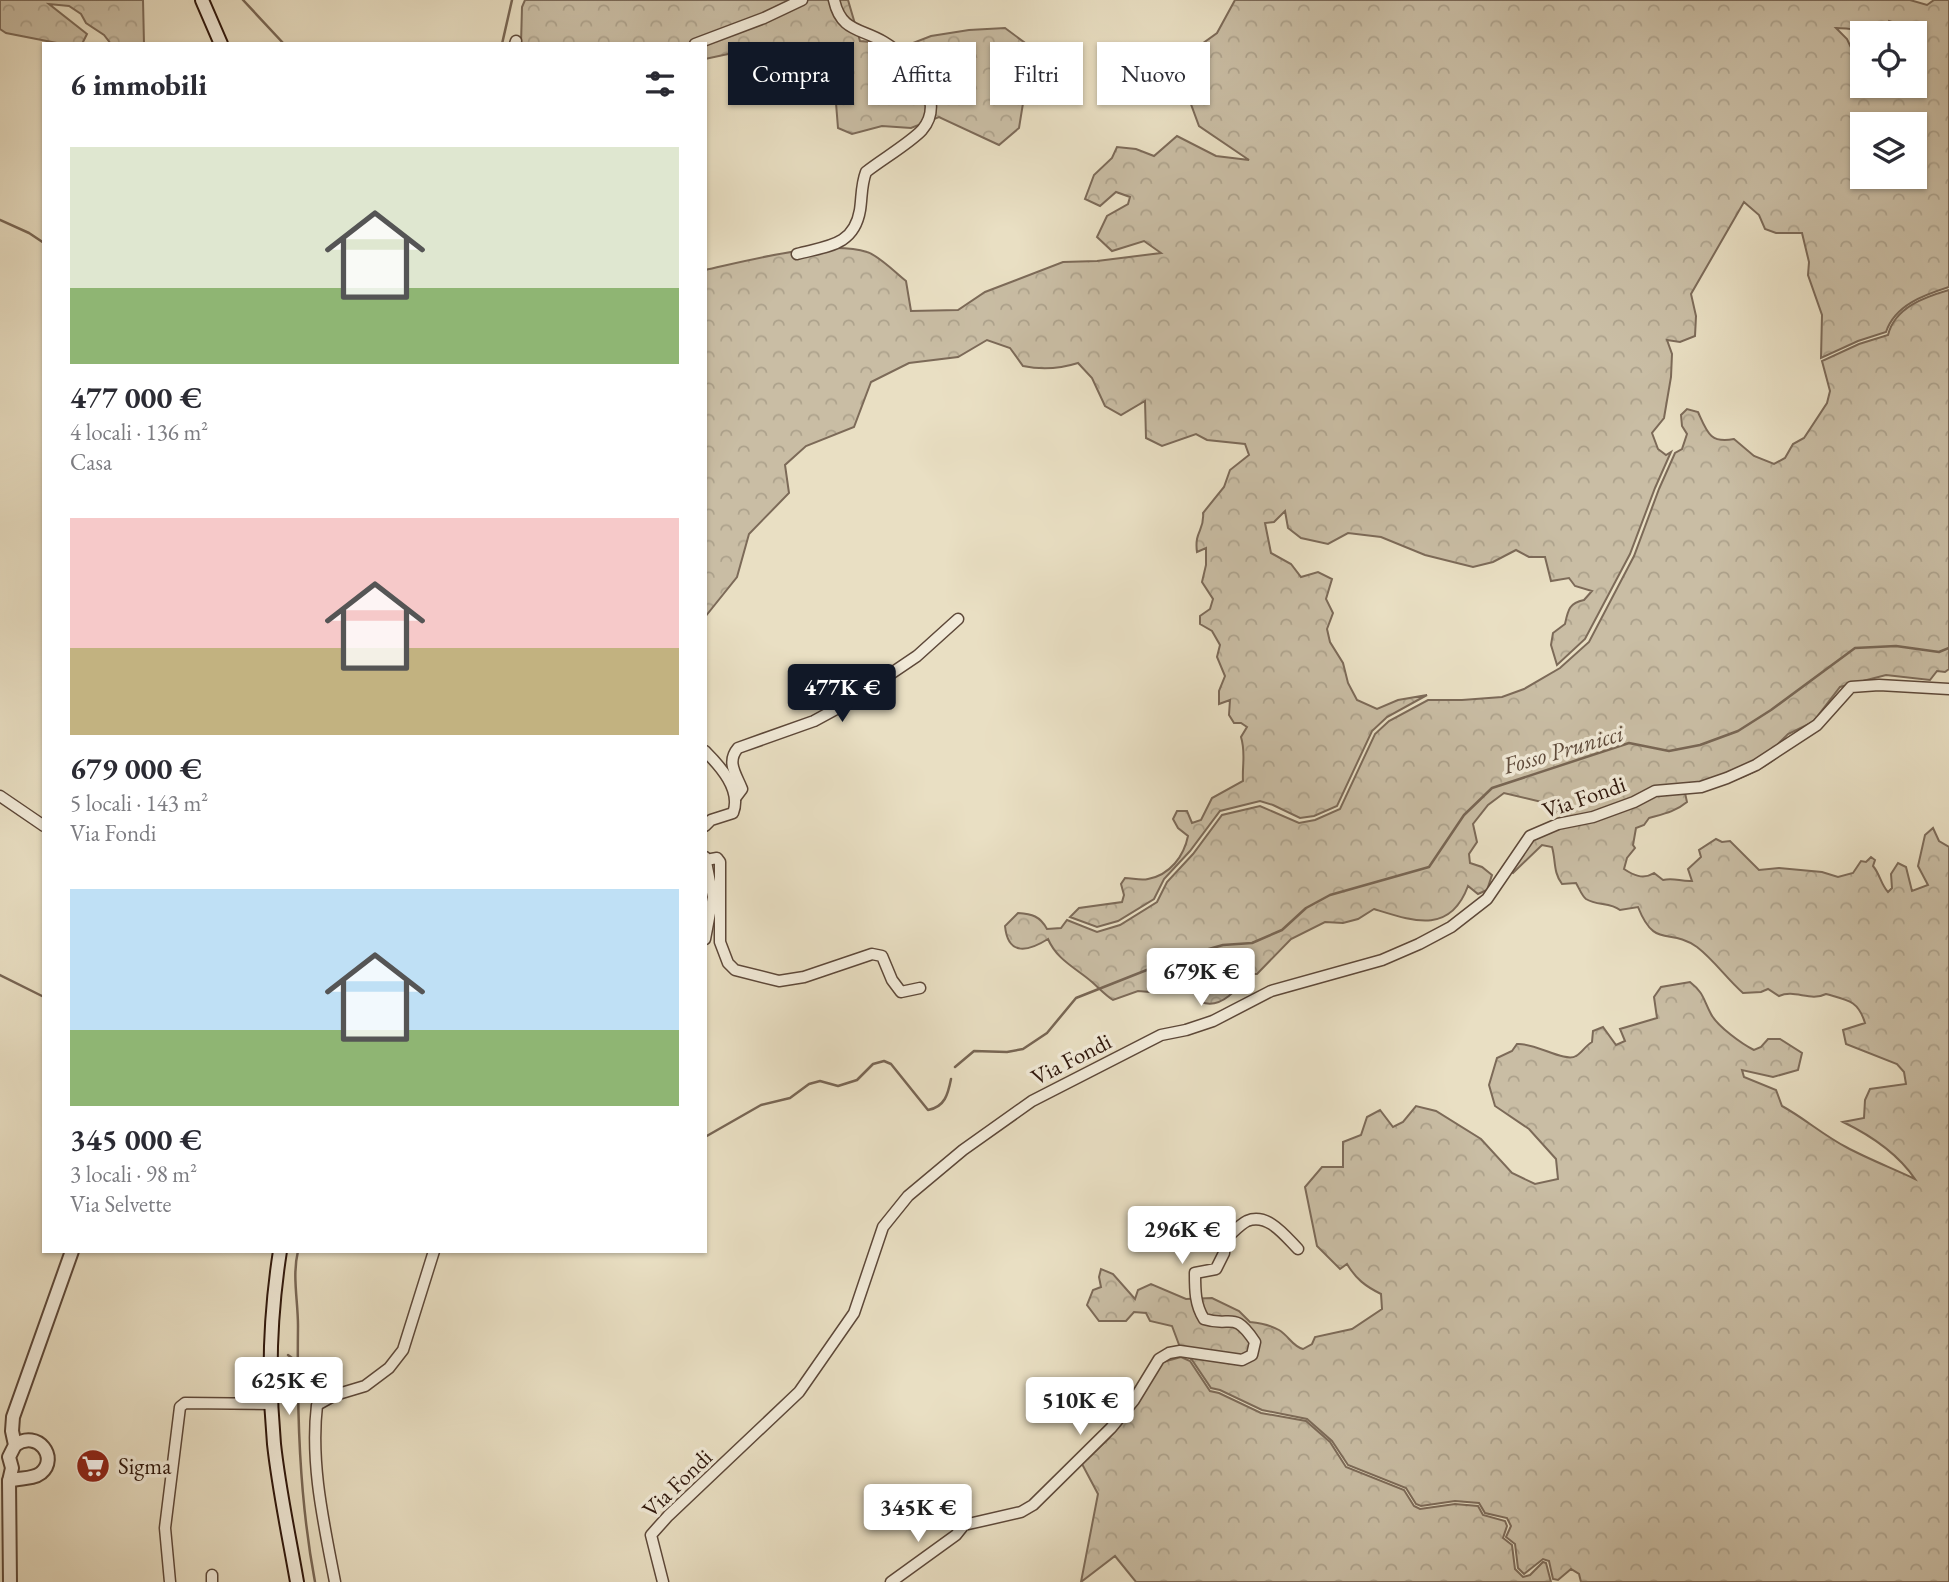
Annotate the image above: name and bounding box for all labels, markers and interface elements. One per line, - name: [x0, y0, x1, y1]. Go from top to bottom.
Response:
- map controls: [1850, 21, 1927, 189]
- button: locate: [1850, 21, 1927, 98]
- chip: Compra: [728, 42, 854, 105]
- chip: Affitta: [868, 42, 976, 105]
- chip: Filtri: [990, 42, 1083, 105]
- chip: Nuovo: [1097, 42, 1210, 105]
- text: 6 immobili: [70, 65, 207, 104]
- icon: filters: [641, 65, 679, 103]
- button: layers: [1850, 112, 1927, 189]
- icon: home: [312, 192, 438, 318]
- text: 477 000 €: [70, 378, 202, 417]
- text: 4 locali · 136 m²: [70, 417, 208, 447]
- text: Casa: [70, 447, 112, 477]
- icon: home: [312, 563, 438, 689]
- pin: 477K €: [785, 664, 899, 724]
- text: 477K €: [804, 672, 880, 702]
- water label: Fosso Prunicci: [1498, 717, 1628, 781]
- text: 679 000 €: [70, 749, 202, 788]
- street label: Via Fondi: [1538, 769, 1630, 825]
- text: 5 locali · 143 m²: [70, 788, 208, 818]
- text: Via Fondi: [70, 818, 156, 848]
- icon: home: [312, 934, 438, 1060]
- pin: 679K €: [1144, 948, 1258, 1008]
- text: 679K €: [1163, 956, 1239, 986]
- street label: Via Fondi: [1026, 1026, 1117, 1092]
- text: 345 000 €: [70, 1120, 202, 1159]
- text: 3 locali · 98 m²: [70, 1159, 197, 1189]
- text: Via Selvette: [70, 1189, 171, 1219]
- pin: 296K €: [1125, 1206, 1239, 1266]
- text: 296K €: [1144, 1214, 1220, 1244]
- pin: 625K €: [232, 1358, 346, 1417]
- text: 625K €: [251, 1365, 327, 1395]
- pin: 510K €: [1023, 1378, 1137, 1437]
- text: 510K €: [1042, 1385, 1118, 1415]
- street label: Via Fondi: [636, 1442, 719, 1524]
- supermarket icon: Sigma: [74, 1447, 112, 1485]
- place label: Sigma: [118, 1451, 172, 1481]
- pin: 345K €: [861, 1484, 975, 1544]
- text: 345K €: [880, 1492, 956, 1522]

